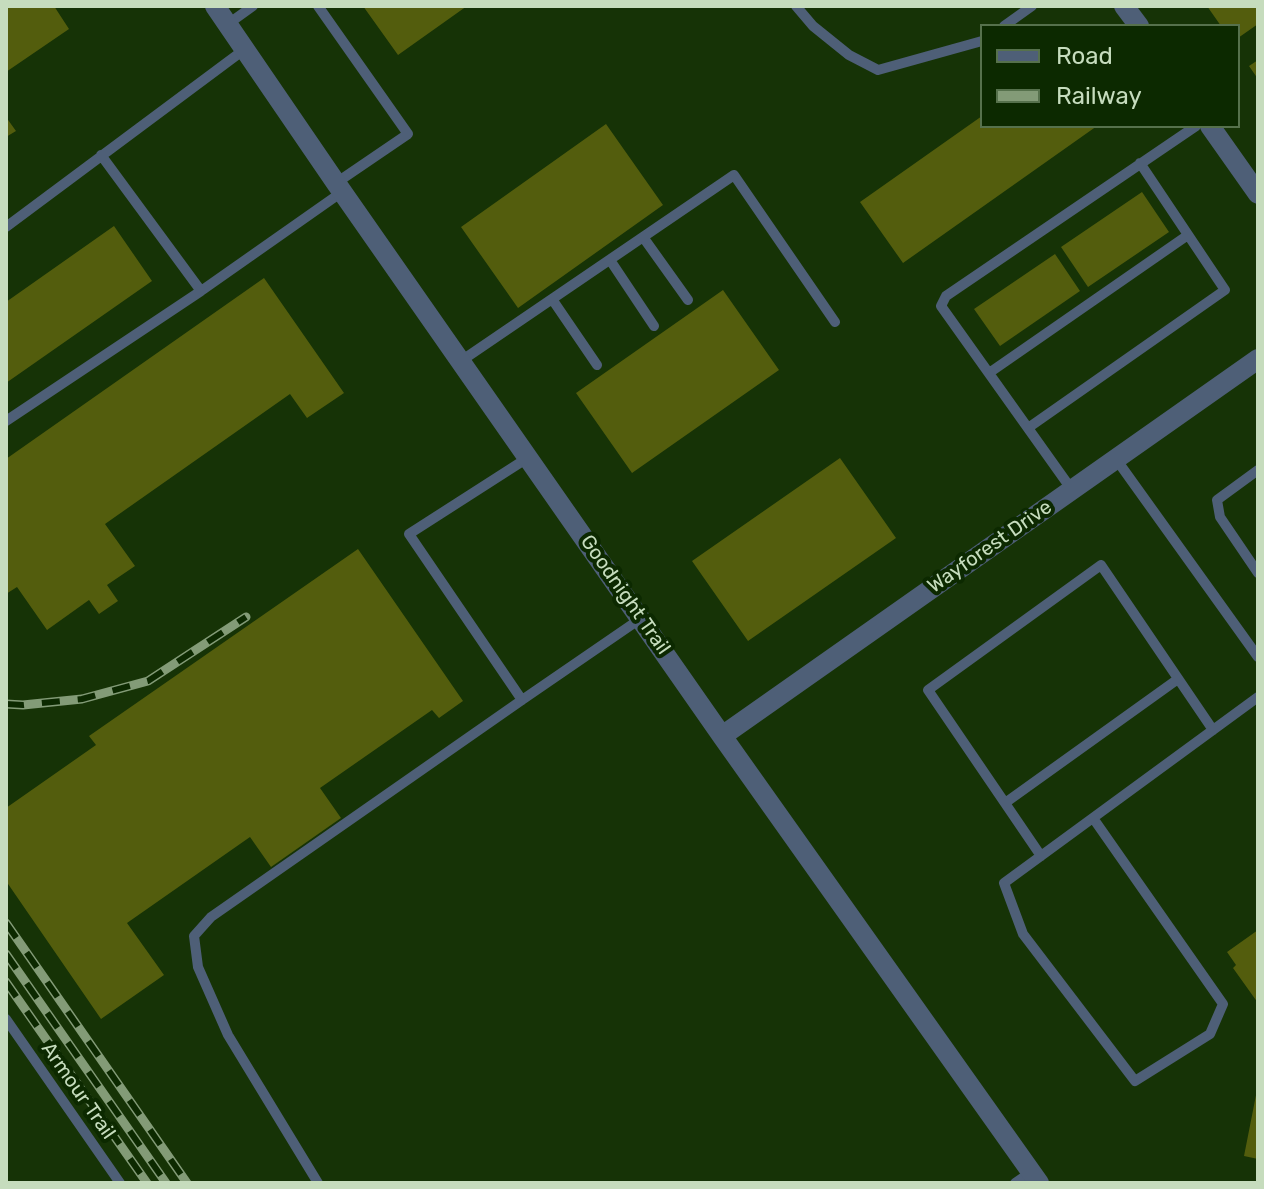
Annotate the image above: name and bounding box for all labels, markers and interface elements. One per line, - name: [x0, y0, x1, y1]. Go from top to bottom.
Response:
- legend: [980, 24, 1240, 128]
- text: Road: [1056, 42, 1113, 70]
- text: Railway: [1056, 82, 1142, 110]
- street label: Wayforest Drive: [923, 495, 1057, 599]
- street label: Goodnight Trail: [575, 531, 675, 659]
- street label: Armour Trail: [36, 1038, 120, 1144]

